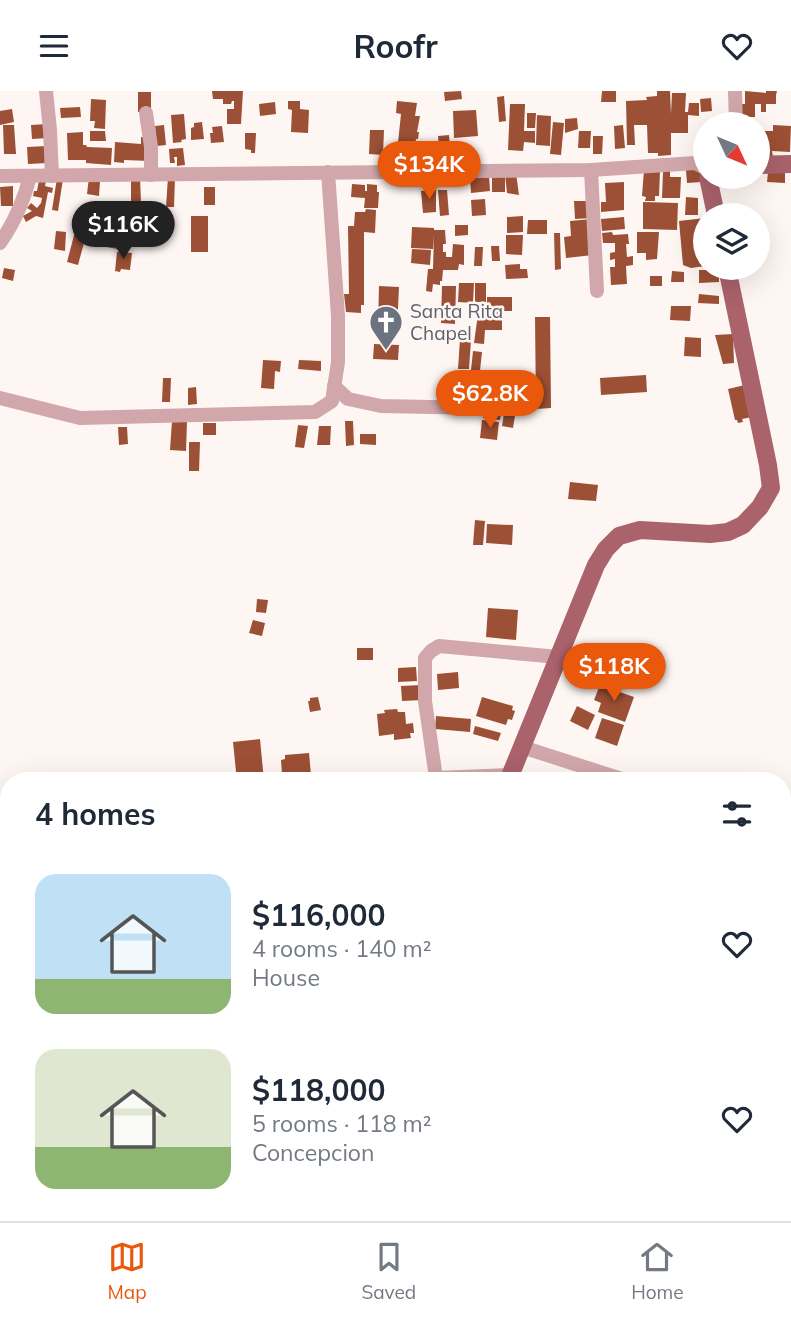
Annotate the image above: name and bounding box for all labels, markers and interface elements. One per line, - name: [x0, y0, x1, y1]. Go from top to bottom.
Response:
- text: Roofr: [353, 26, 438, 66]
- icon: menu: [35, 27, 73, 65]
- icon: heart: [718, 27, 756, 65]
- north arrow: [693, 112, 770, 189]
- map controls: [693, 112, 770, 280]
- pin: $134K: [380, 141, 478, 201]
- text: $134K: [394, 149, 464, 178]
- pin: $116K: [74, 201, 172, 261]
- button: layers: [693, 203, 770, 280]
- text: $116K: [88, 209, 158, 238]
- place label: Santa Rita Chapel: [410, 299, 503, 345]
- church icon: Santa Rita Chapel: [367, 303, 405, 352]
- pin: $62.8K: [433, 371, 547, 430]
- text: $62.8K: [452, 378, 528, 407]
- pin: $118K: [565, 643, 663, 703]
- text: $118K: [579, 651, 649, 680]
- text: 4 homes: [35, 795, 156, 833]
- icon: filters: [718, 795, 756, 833]
- text: $116,000: [252, 896, 385, 934]
- icon: home: [91, 902, 175, 986]
- icon: heart: [718, 925, 756, 963]
- text: 4 rooms · 140 m²: [252, 934, 432, 963]
- text: House: [252, 963, 320, 992]
- text: $118,000: [252, 1071, 385, 1109]
- icon: home: [91, 1077, 175, 1161]
- icon: heart: [718, 1100, 756, 1138]
- text: 5 rooms · 118 m²: [252, 1109, 432, 1138]
- text: Concepcion: [252, 1138, 374, 1167]
- tab: Map: [107, 1238, 147, 1304]
- tab: Saved: [361, 1238, 416, 1304]
- tab: Home: [631, 1238, 684, 1304]

